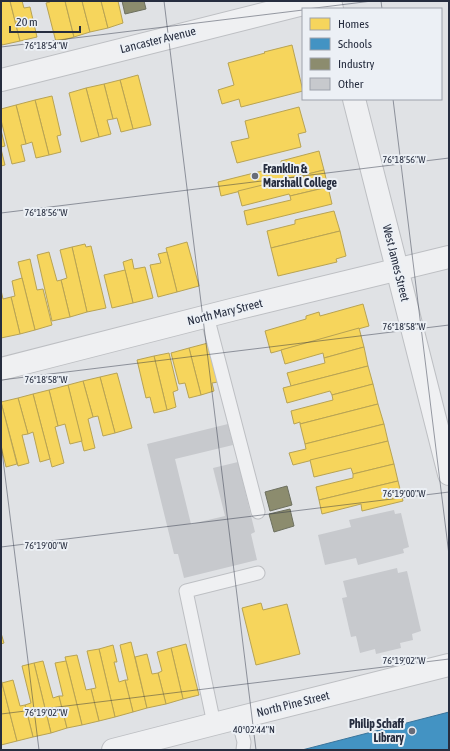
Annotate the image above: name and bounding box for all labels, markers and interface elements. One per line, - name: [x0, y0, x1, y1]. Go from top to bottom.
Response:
- scale bar: [10, 8, 80, 34]
- legend: [302, 8, 442, 100]
- text: 20 m: [16, 15, 38, 29]
- text: Homes: [338, 17, 369, 31]
- street label: Lancaster Avenue: [119, 24, 197, 56]
- text: Schools: [338, 37, 372, 51]
- text: 76°18'54"W: [24, 40, 68, 51]
- text: Industry: [338, 57, 375, 71]
- text: Other: [338, 77, 364, 91]
- text: 76°18'56"W: [382, 154, 426, 165]
- place label: Franklin & Marshall College: [263, 162, 337, 190]
- marker: Franklin & Marshall College: [250, 171, 260, 181]
- text: 76°18'56"W: [24, 207, 68, 218]
- street label: West James Street: [380, 223, 412, 303]
- street label: North Mary Street: [186, 296, 265, 328]
- text: 76°18'58"W: [382, 321, 426, 332]
- text: 76°18'58"W: [24, 374, 68, 385]
- text: 76°19'00"W: [382, 488, 426, 499]
- text: 76°19'00"W: [24, 540, 68, 551]
- text: 76°19'02"W: [382, 655, 426, 666]
- street label: North Pine Street: [255, 688, 331, 720]
- text: 76°19'02"W: [24, 707, 68, 718]
- place label: Philip Schaff Library: [349, 717, 404, 745]
- text: 40°02'44"N: [233, 724, 275, 735]
- marker: Philip Schaff Library: [407, 726, 417, 736]

